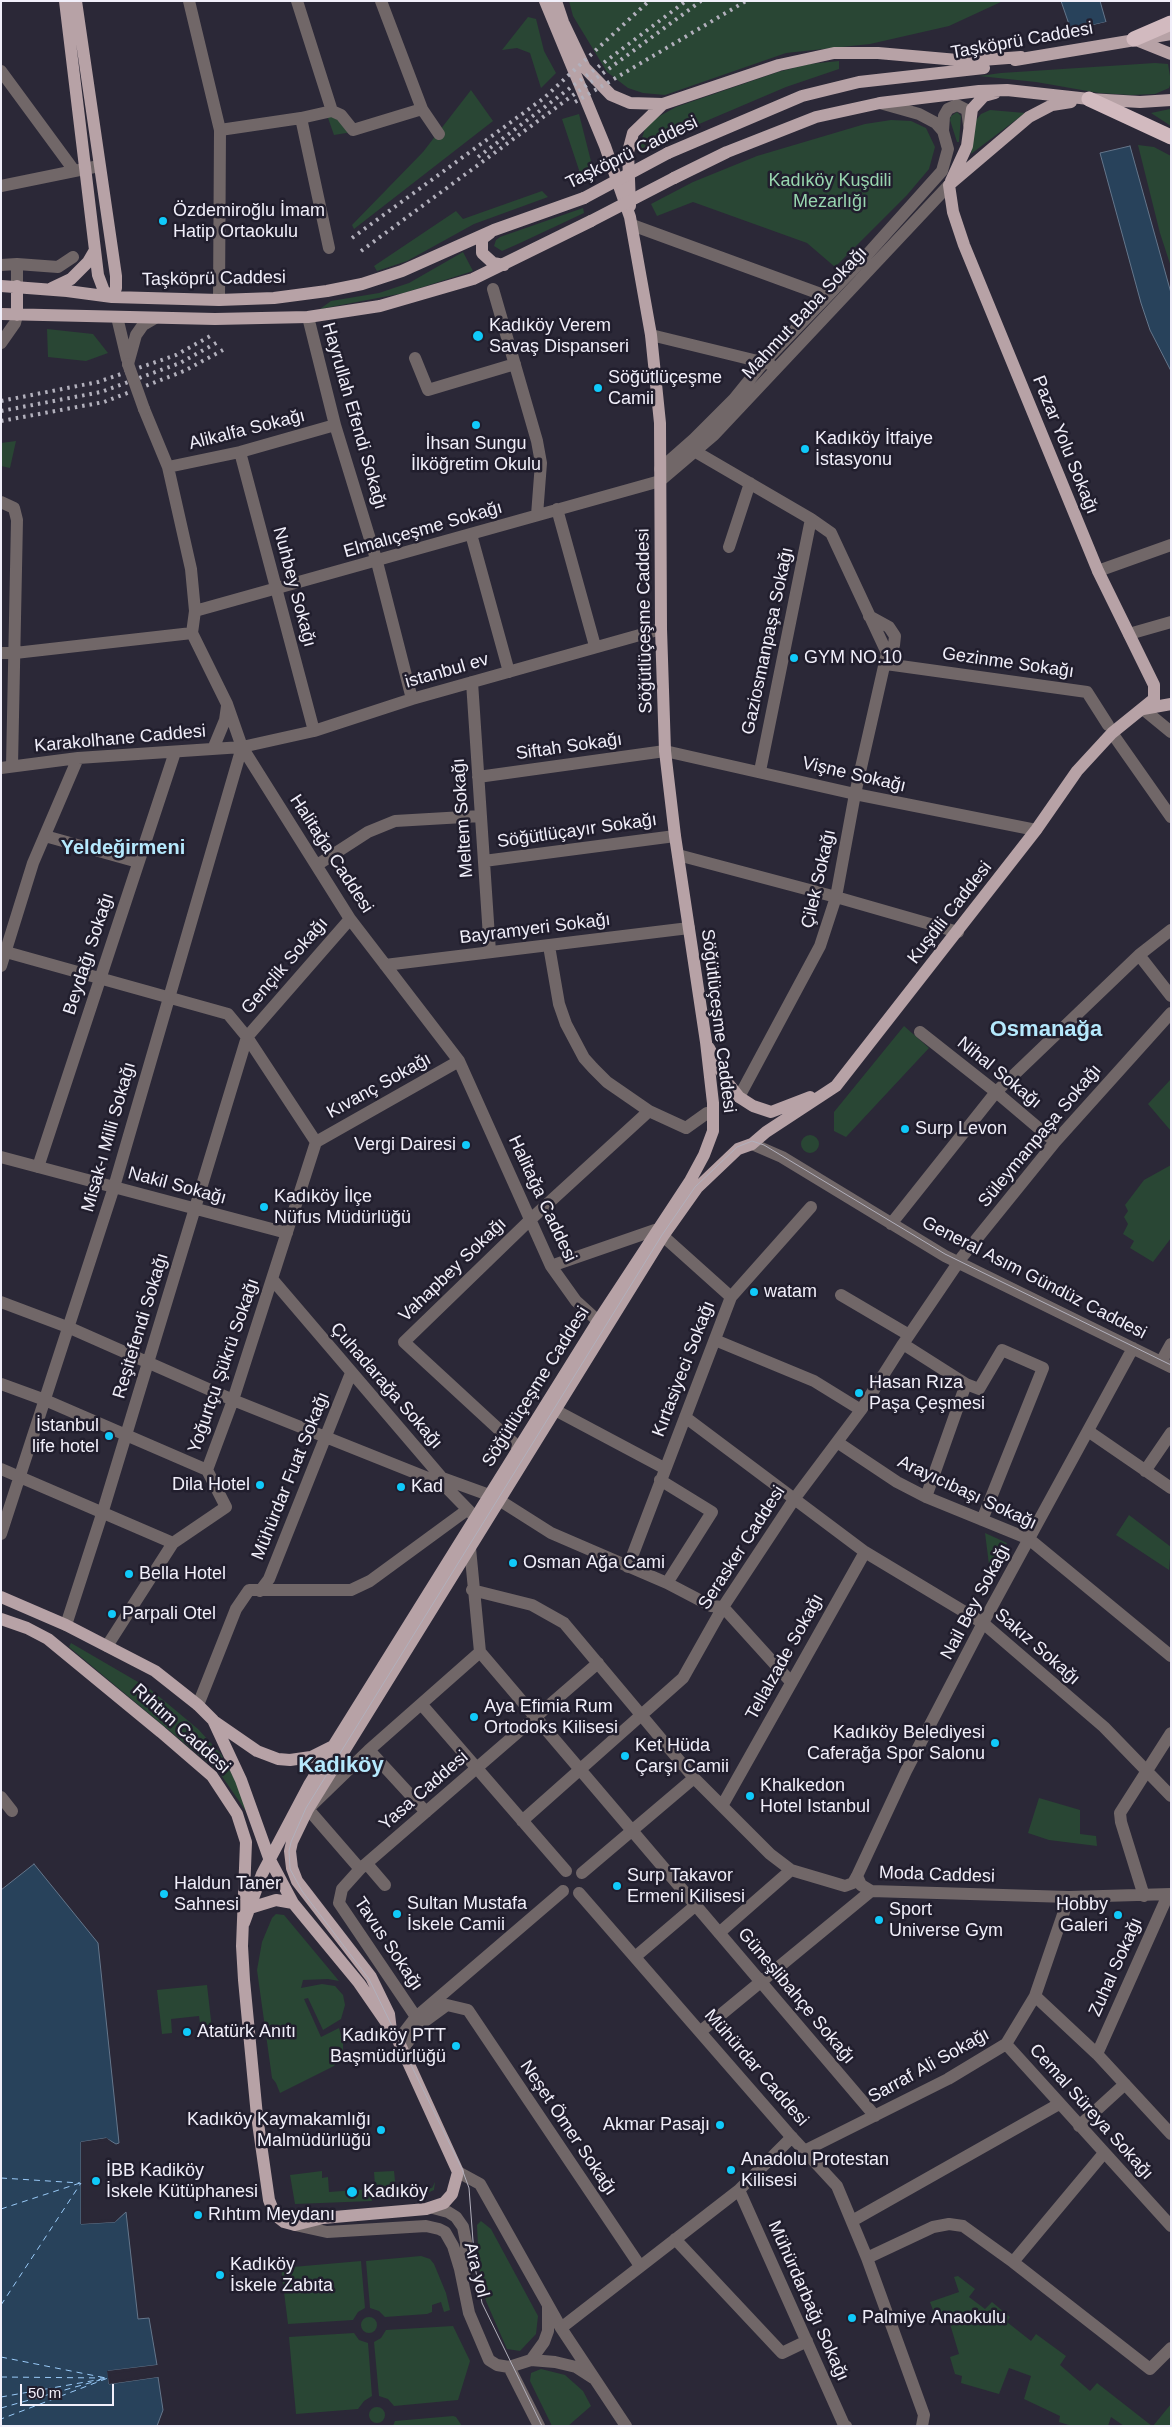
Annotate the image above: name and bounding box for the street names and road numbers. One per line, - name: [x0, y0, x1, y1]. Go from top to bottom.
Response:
- street label: Taşköprü Caddesi: [949, 18, 1095, 64]
- street label: Taşköprü Caddesi: [563, 112, 701, 194]
- street label: Mahmut Baba Sokağı: [738, 242, 872, 384]
- street label: Taşköprü Caddesi: [142, 267, 286, 291]
- street label: Hayrullah Efendi Sokağı: [317, 320, 391, 512]
- street label: Pazar Yolu Sokağı: [1027, 373, 1103, 517]
- street label: Alikalfa Sokağı: [187, 405, 307, 455]
- street label: Elmalıçeşme Sokağı: [341, 497, 505, 563]
- street label: Nuhbey Sokağı: [268, 525, 320, 649]
- street label: Söğütlüçeşme Caddesi: [633, 528, 657, 714]
- street label: Gaziosmanpaşa Sokağı: [738, 545, 798, 737]
- street label: Gezinme Sokağı: [941, 643, 1075, 683]
- street label: istanbul ev: [403, 649, 491, 693]
- street label: Karakolhane Caddesi: [33, 721, 207, 757]
- street label: Siftah Sokağı: [514, 729, 624, 765]
- street label: Vişne Sokağı: [800, 753, 908, 797]
- street label: Meltem Sokağı: [448, 757, 478, 879]
- street label: Halitağa Caddesi: [285, 791, 377, 917]
- street label: Söğütlüçayır Sokağı: [496, 809, 658, 853]
- street label: Çilek Sokağı: [797, 827, 841, 931]
- street label: Kuşdili Caddesi: [903, 857, 997, 969]
- street label: Beydağı Sokağı: [59, 890, 119, 1018]
- street label: Bayramyeri Sokağı: [458, 909, 612, 949]
- street label: Gençlik Sokağı: [237, 913, 333, 1019]
- street label: Söğütlüçeşme Caddesi: [696, 928, 740, 1114]
- street label: Nihal Sokağı: [953, 1032, 1045, 1114]
- street label: Kıvanç Sokağı: [323, 1048, 435, 1124]
- street label: Misak-ı Milli Sokağı: [77, 1060, 141, 1214]
- street label: Süleymanpaşa Sokağı: [974, 1060, 1106, 1212]
- street label: Halitağa Caddesi: [503, 1132, 581, 1266]
- street label: Nakil Sokağı: [125, 1162, 229, 1210]
- street label: General Asım Gündüz Caddesi: [918, 1212, 1150, 1344]
- street label: Vahapbey Sokağı: [395, 1213, 511, 1327]
- street label: Reşitefendi Sokağı: [109, 1251, 173, 1401]
- street label: Yoğurtçu Şükrü Sokağı: [184, 1276, 264, 1456]
- street label: Kırtasiyeci Sokağı: [648, 1298, 720, 1440]
- street label: Söğütlüçeşme Caddesi: [478, 1303, 594, 1471]
- street label: Çuhadarağa Sokağı: [325, 1318, 447, 1454]
- street label: Mühürdar Fuat Sokağı: [247, 1389, 335, 1563]
- street label: Arayıcıbaşı Sokağı: [894, 1451, 1040, 1535]
- street label: Serasker Caddesi: [694, 1482, 790, 1614]
- street label: Nail Bey Sokağı: [936, 1540, 1016, 1664]
- street label: Tellalzade Sokağı: [741, 1590, 829, 1724]
- street label: Sakız Sokağı: [990, 1604, 1084, 1690]
- street label: Rıhtım Caddesi: [128, 1679, 234, 1779]
- street label: Yasa Caddesi: [375, 1747, 473, 1835]
- street label: Moda Caddesi: [879, 1862, 995, 1888]
- street label: Tavus Sokağı: [349, 1893, 427, 1995]
- street label: Zuhal Sokağı: [1085, 1914, 1147, 2020]
- street label: Güneşlibahçe Sokağı: [733, 1924, 859, 2068]
- street label: Mühürdar Caddesi: [699, 2005, 813, 2131]
- street label: Sarraf Ali Sokağı: [865, 2024, 993, 2108]
- street label: Cemal Süreya Sokağı: [1024, 2040, 1158, 2184]
- street label: Neşet Ömer Sokağı: [515, 2056, 621, 2200]
- street label: Mühürdarbağı Sokağı: [763, 2218, 853, 2384]
- street label: Ara yol: [459, 2240, 493, 2300]

